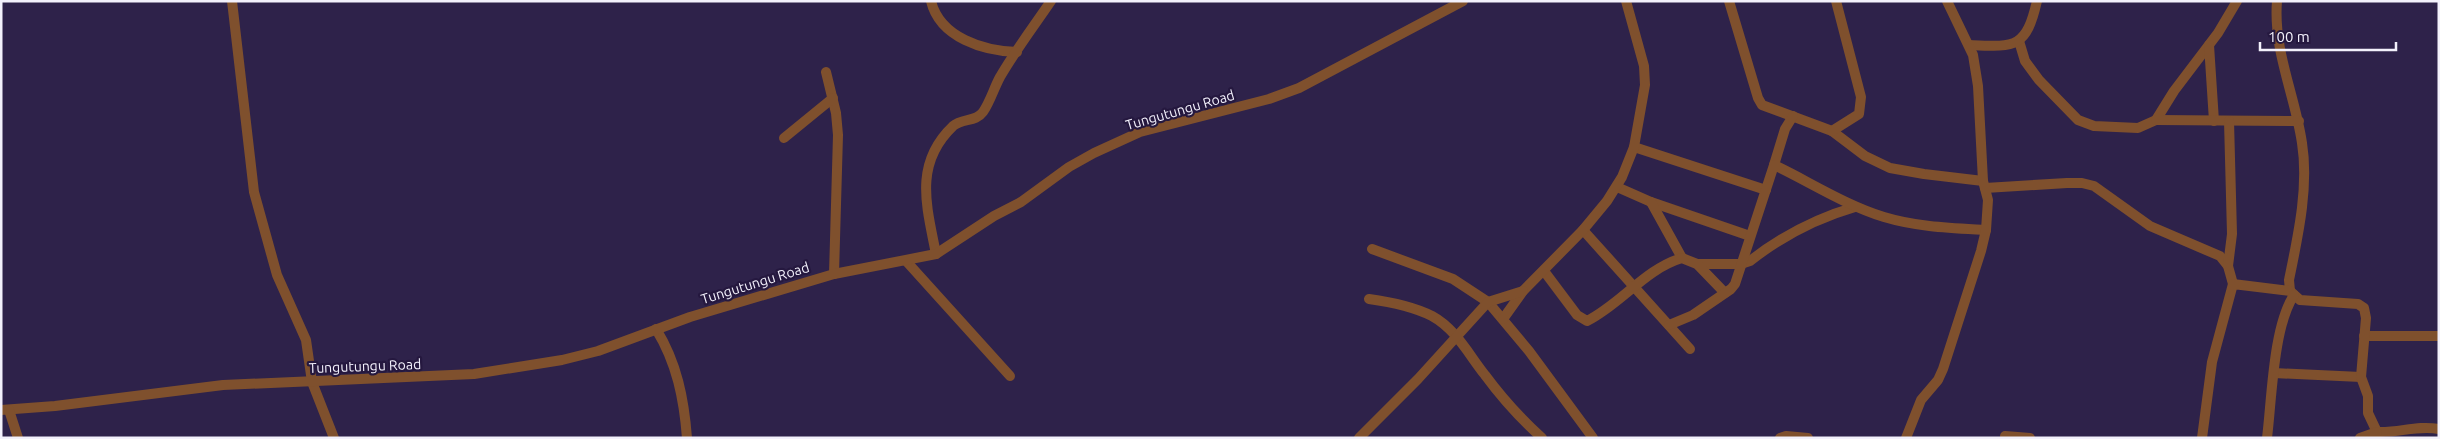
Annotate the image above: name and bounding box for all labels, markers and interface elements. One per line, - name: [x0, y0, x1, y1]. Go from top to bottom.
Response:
- scale bar: [2260, 20, 2396, 52]
- text: 100 m: [2268, 28, 2310, 45]
- street label: Tungutungu Road: [1124, 87, 1236, 133]
- street label: Tungutungu Road: [699, 259, 811, 307]
- street label: Tungutungu Road: [309, 356, 421, 376]

